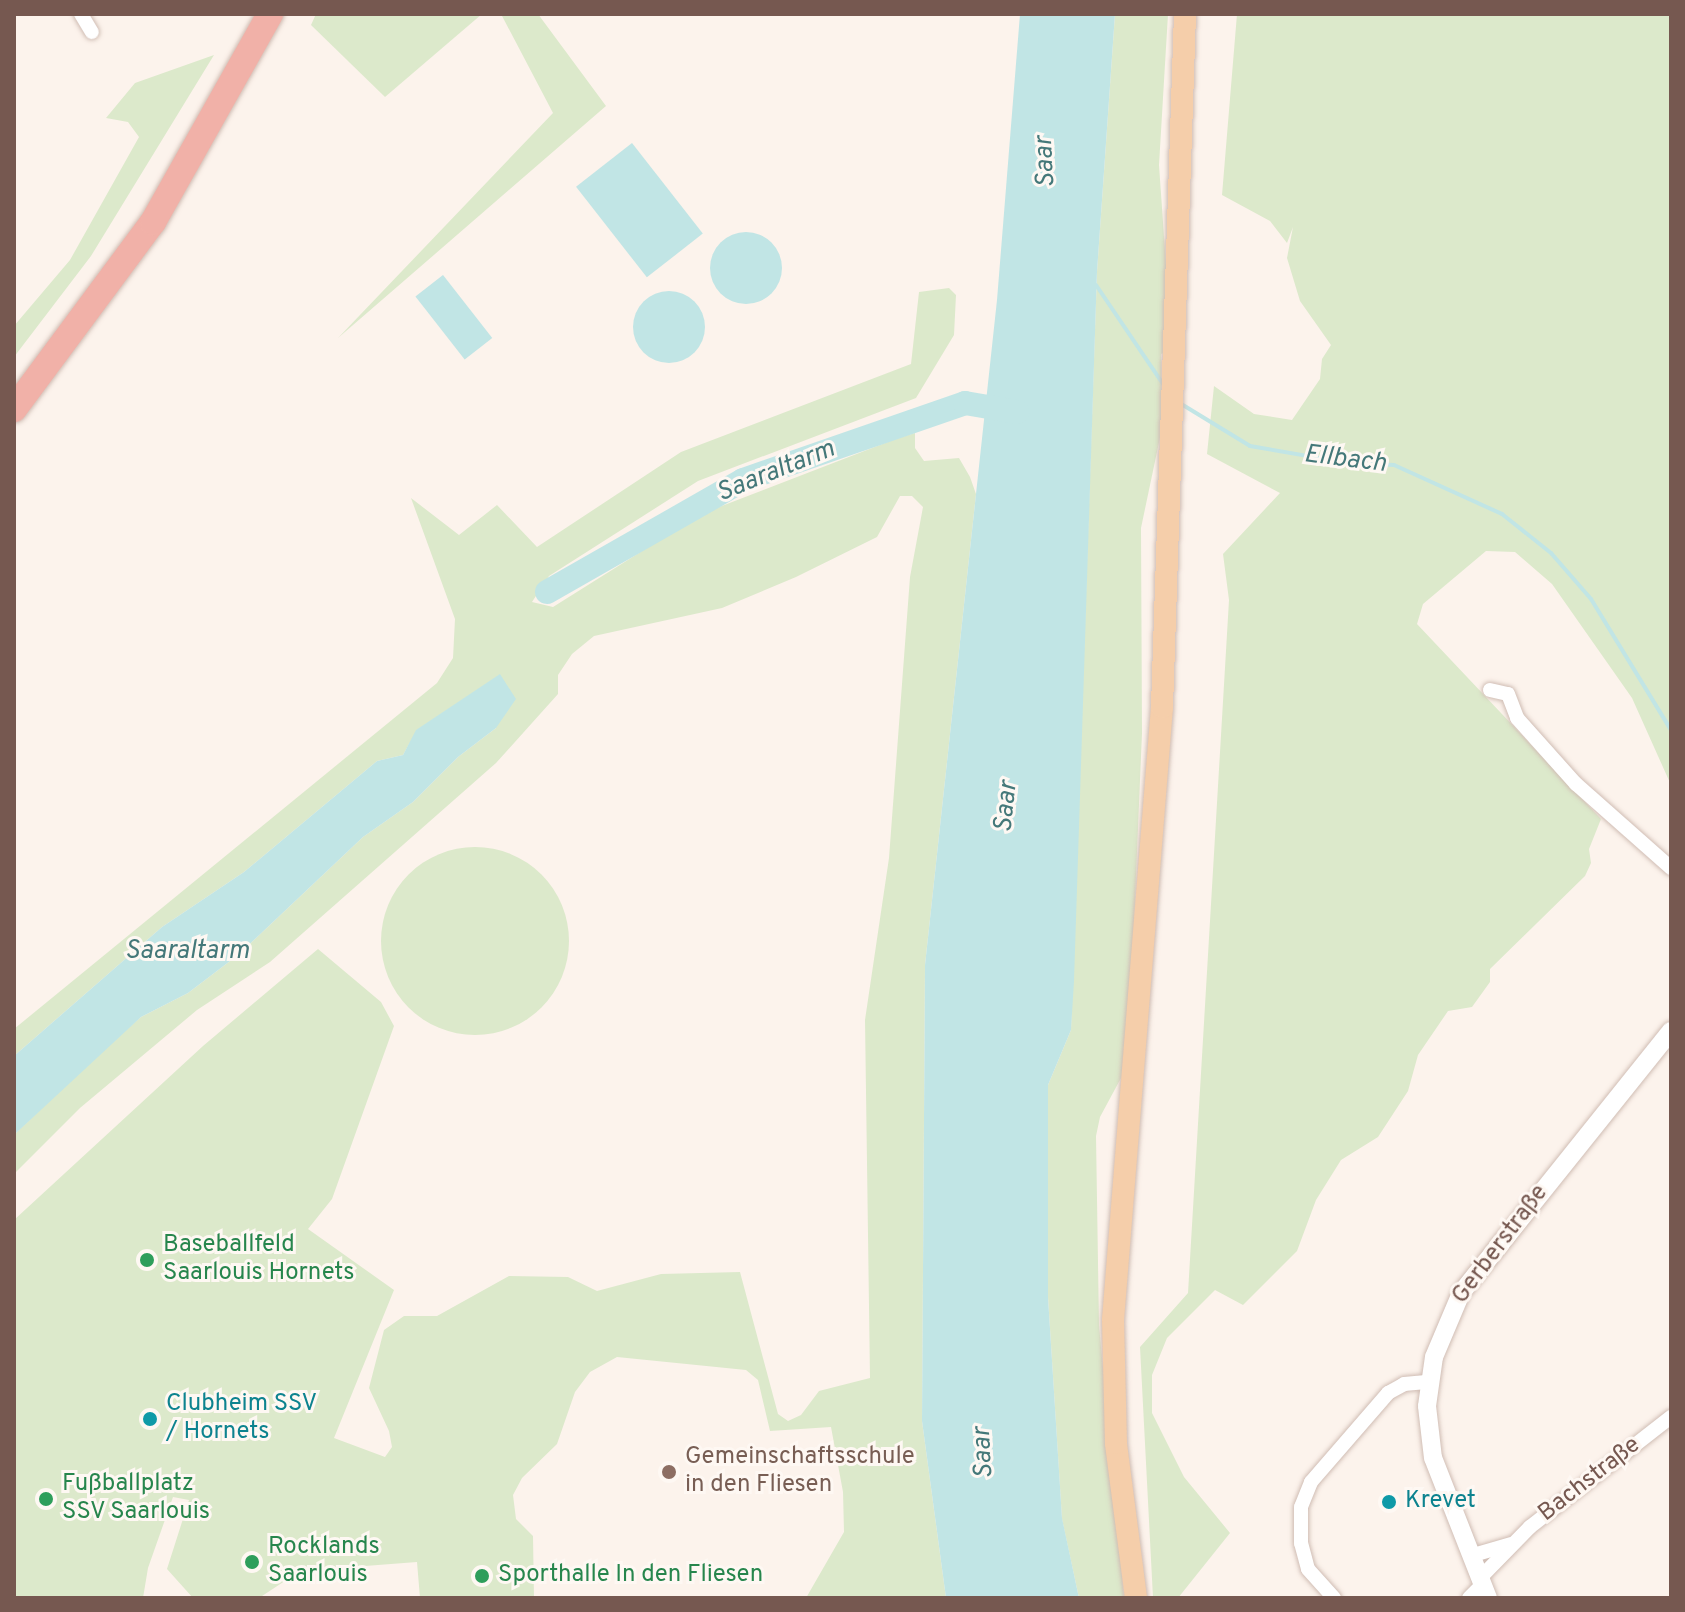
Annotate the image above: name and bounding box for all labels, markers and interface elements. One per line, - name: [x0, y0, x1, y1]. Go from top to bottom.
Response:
- water label: Saar: [1029, 135, 1063, 189]
- water label: Saaraltarm: [712, 434, 840, 510]
- water label: Ellbach: [1302, 439, 1388, 481]
- water label: Saar: [989, 780, 1025, 834]
- water label: Saaraltarm: [125, 936, 249, 968]
- street label: Gerberstraße: [1447, 1180, 1555, 1310]
- place label: Baseballfeld Saarlouis Hornets: [163, 1232, 354, 1288]
- marker: Baseballfeld Saarlouis Hornets: [138, 1251, 156, 1269]
- place label: Clubheim SSV / Hornets: [166, 1391, 317, 1447]
- marker: Clubheim SSV / Hornets: [141, 1410, 159, 1428]
- water label: Saar: [967, 1426, 1001, 1480]
- street label: Bachstraße: [1533, 1431, 1647, 1529]
- place label: Gemeinschaftsschule in den Fliesen: [685, 1444, 915, 1500]
- marker: Gemeinschaftsschule in den Fliesen: [660, 1463, 678, 1481]
- place label: Fußballplatz SSV Saarlouis: [62, 1471, 211, 1527]
- place label: Krevet: [1405, 1488, 1476, 1516]
- marker: Fußballplatz SSV Saarlouis: [37, 1490, 55, 1508]
- marker: Krevet: [1380, 1493, 1398, 1511]
- place label: Rocklands Saarlouis: [268, 1534, 380, 1590]
- marker: Rocklands Saarlouis: [243, 1553, 261, 1571]
- place label: Sporthalle In den Fliesen: [498, 1562, 763, 1590]
- marker: Sporthalle In den Fliesen: [473, 1567, 491, 1585]

